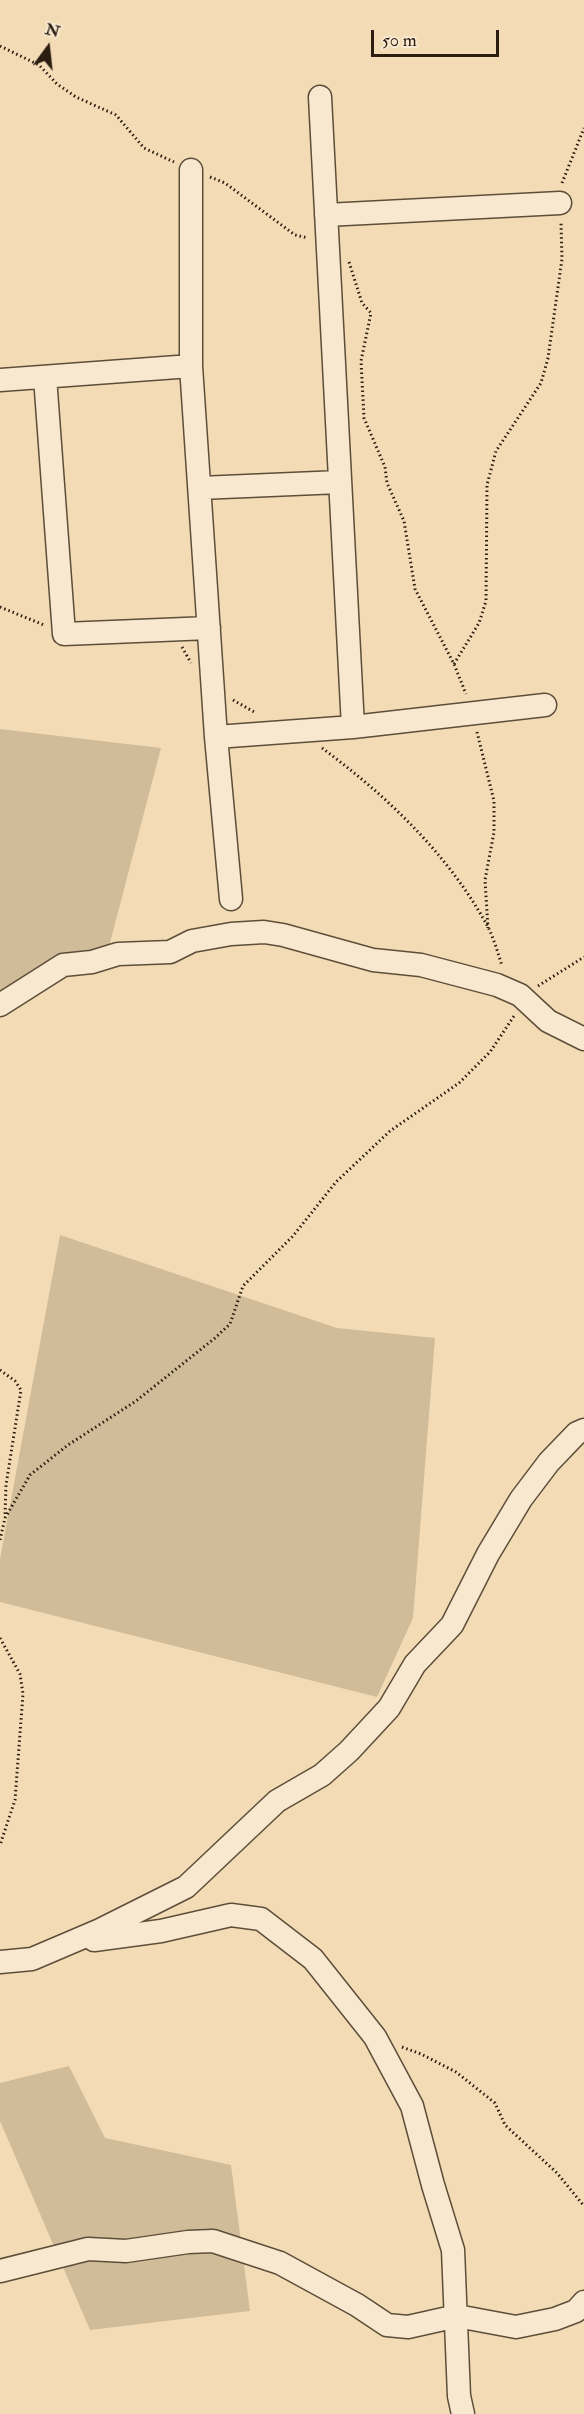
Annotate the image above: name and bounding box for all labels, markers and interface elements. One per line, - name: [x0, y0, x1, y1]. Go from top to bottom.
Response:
- north arrow: [18, 18, 78, 78]
- scale bar: [374, 18, 502, 56]
- text: N: [43, 19, 62, 42]
- text: 50 m: [382, 29, 417, 52]

